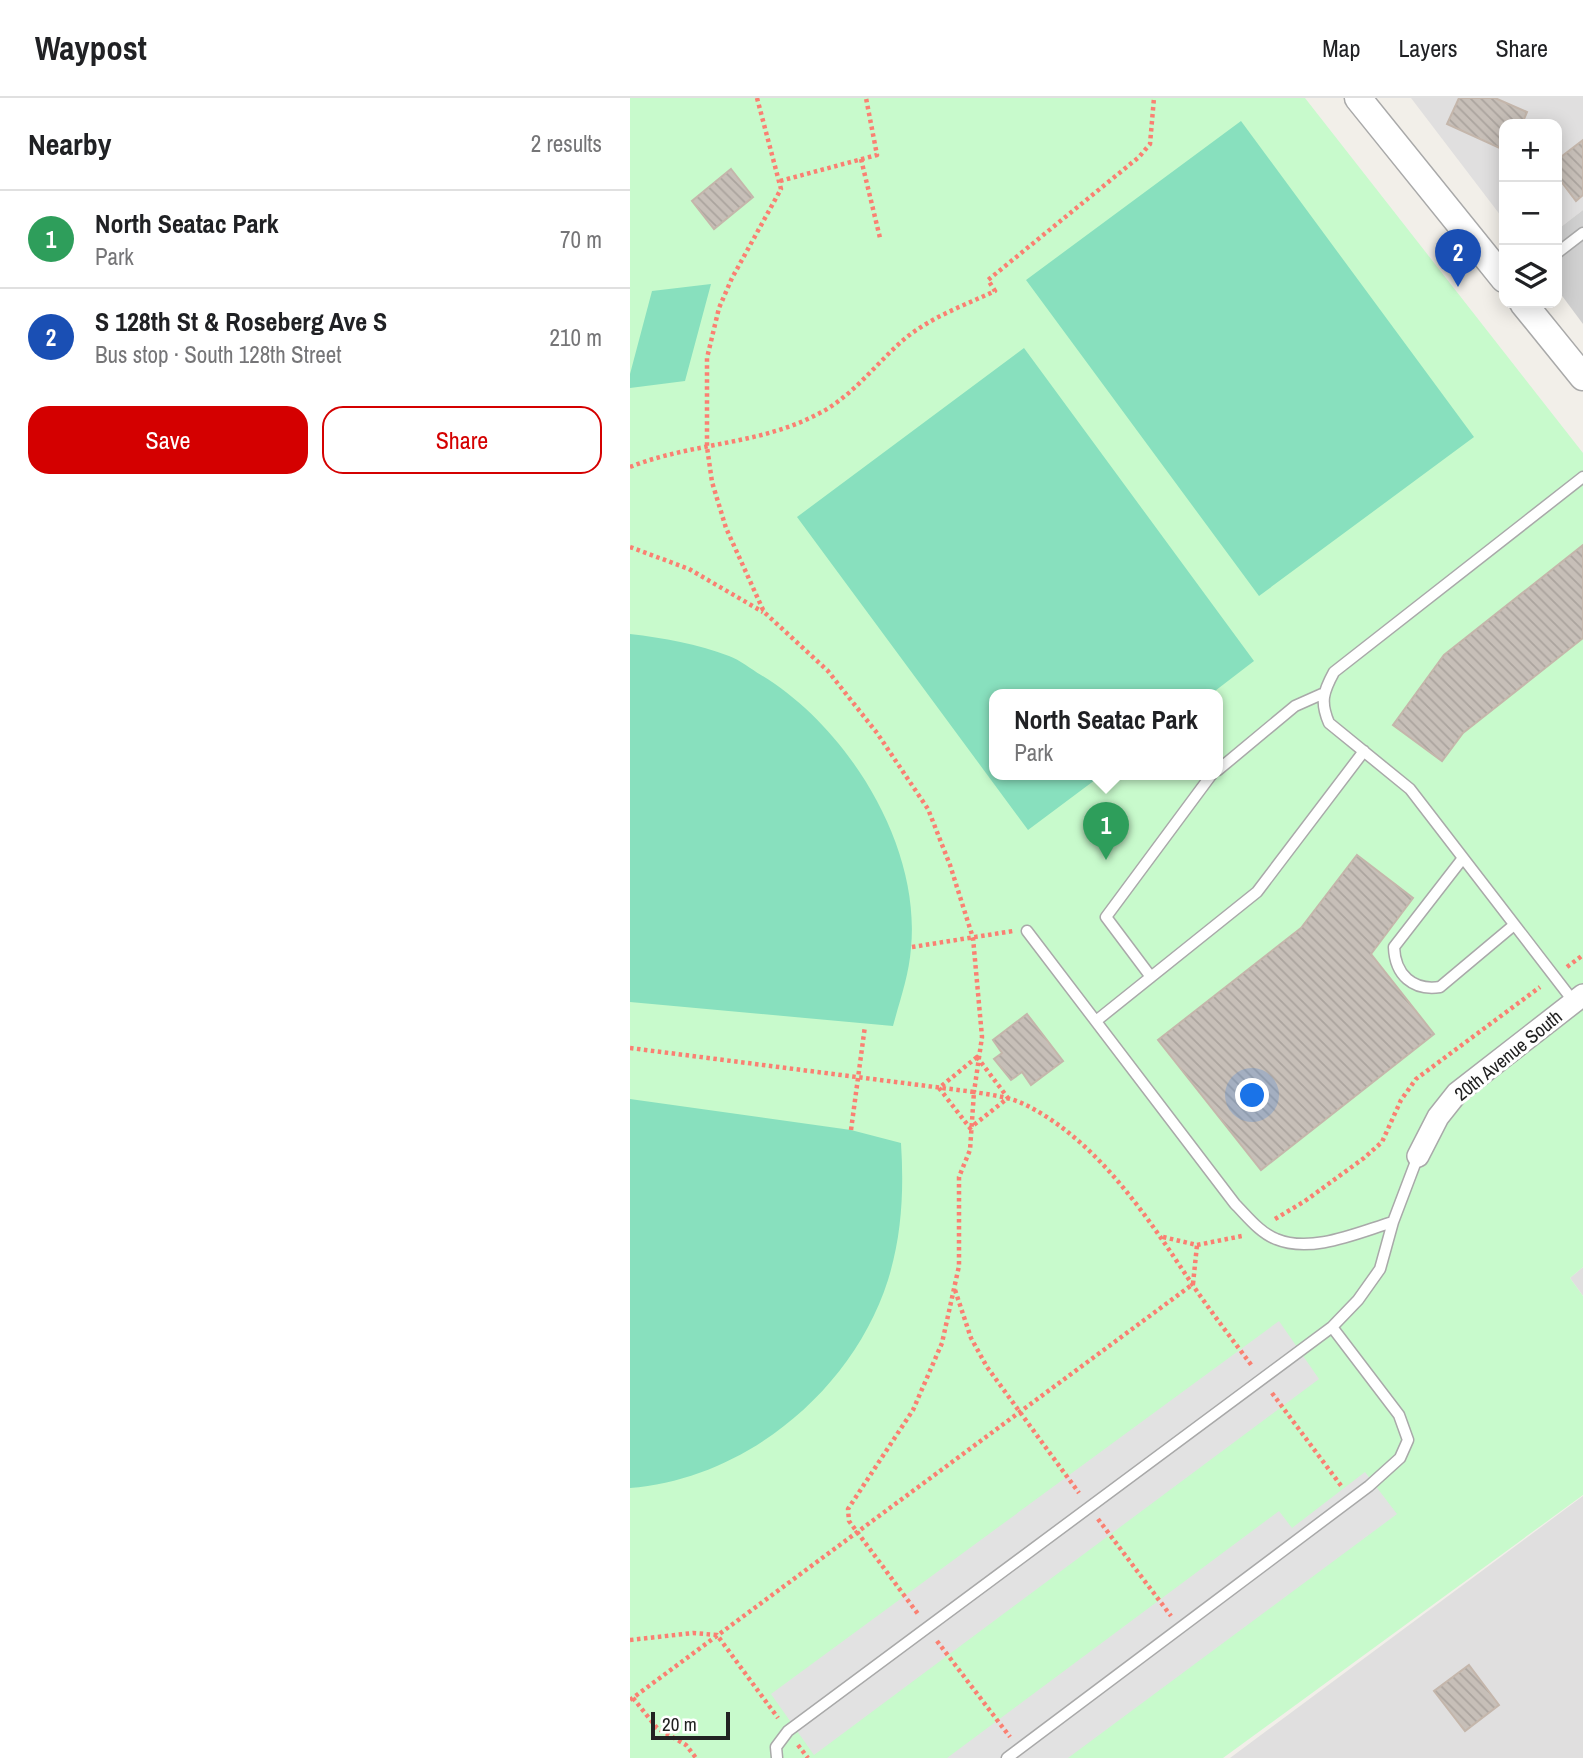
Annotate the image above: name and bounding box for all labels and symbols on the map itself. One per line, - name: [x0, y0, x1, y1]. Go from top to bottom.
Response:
- pin: 2: [1435, 229, 1481, 287]
- pin: 1: [1083, 802, 1129, 860]
- street label: 20th Avenue South: [1449, 1004, 1567, 1106]
- your location: [1235, 1078, 1269, 1112]
- scale bar: [651, 1709, 730, 1741]

